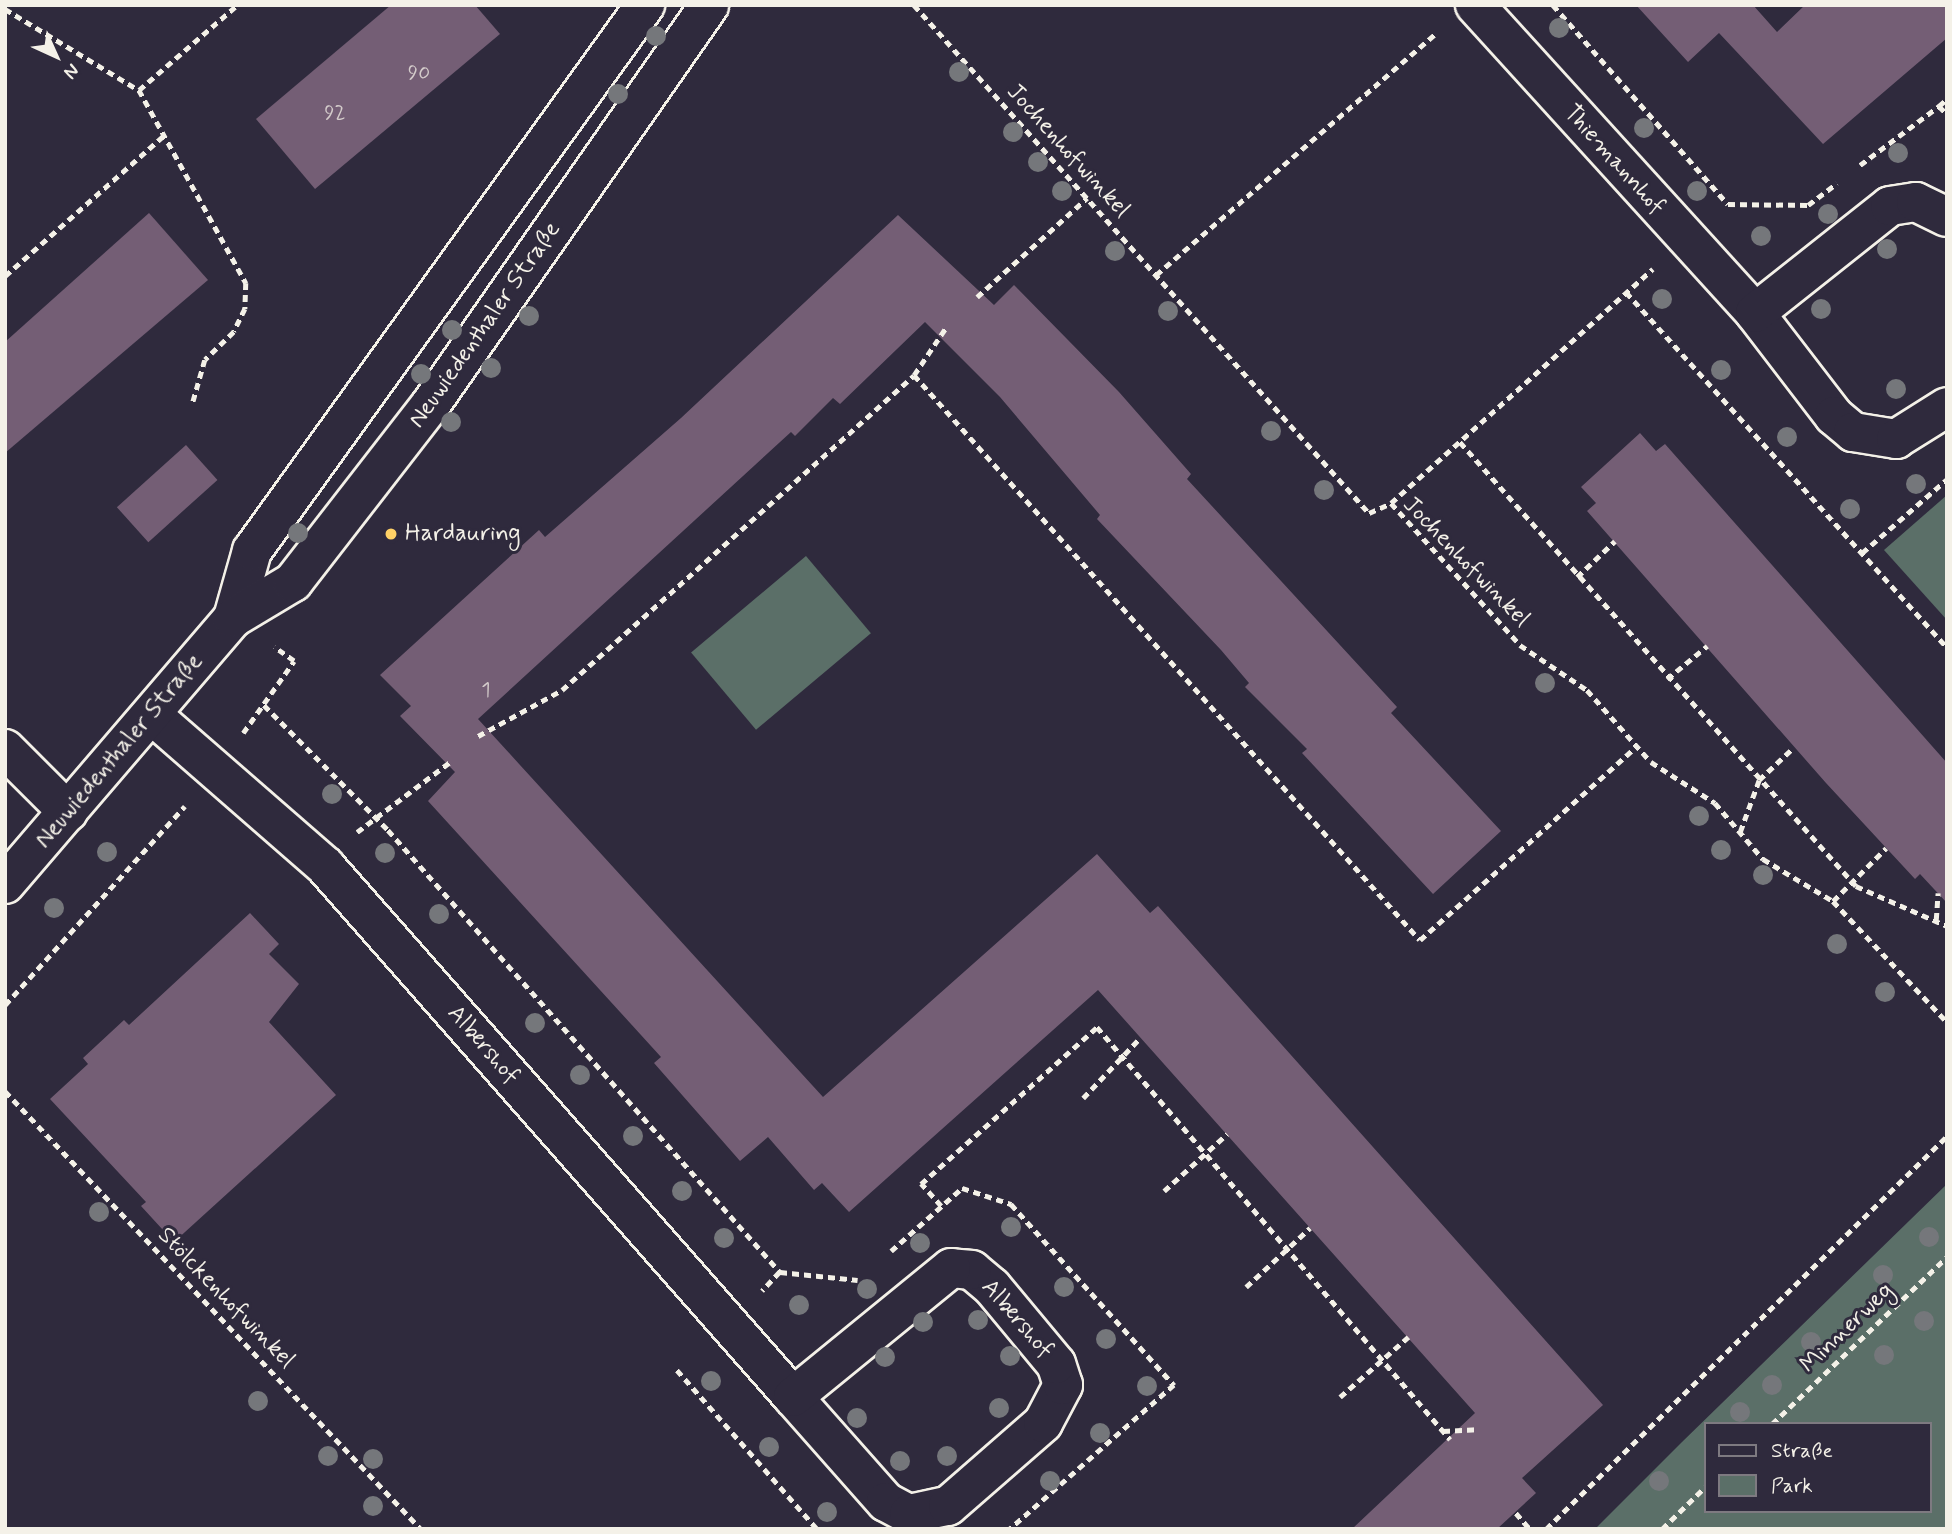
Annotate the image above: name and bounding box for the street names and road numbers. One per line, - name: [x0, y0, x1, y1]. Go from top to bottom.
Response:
- street label: Jochenhofwinkel: [1000, 78, 1136, 224]
- street label: Thiemannhof: [1557, 99, 1671, 221]
- street label: Neuwiedenthaler Straße: [404, 218, 566, 432]
- street label: Jochenhofwinkel: [1396, 491, 1536, 633]
- street label: Neuwiedenthaler Straße: [30, 649, 208, 853]
- street label: Albershof: [441, 999, 525, 1091]
- street label: Stölckenhofwinkel: [151, 1221, 301, 1375]
- street label: Albershof: [975, 1273, 1059, 1365]
- street label: Minnerweg: [1794, 1277, 1900, 1379]

